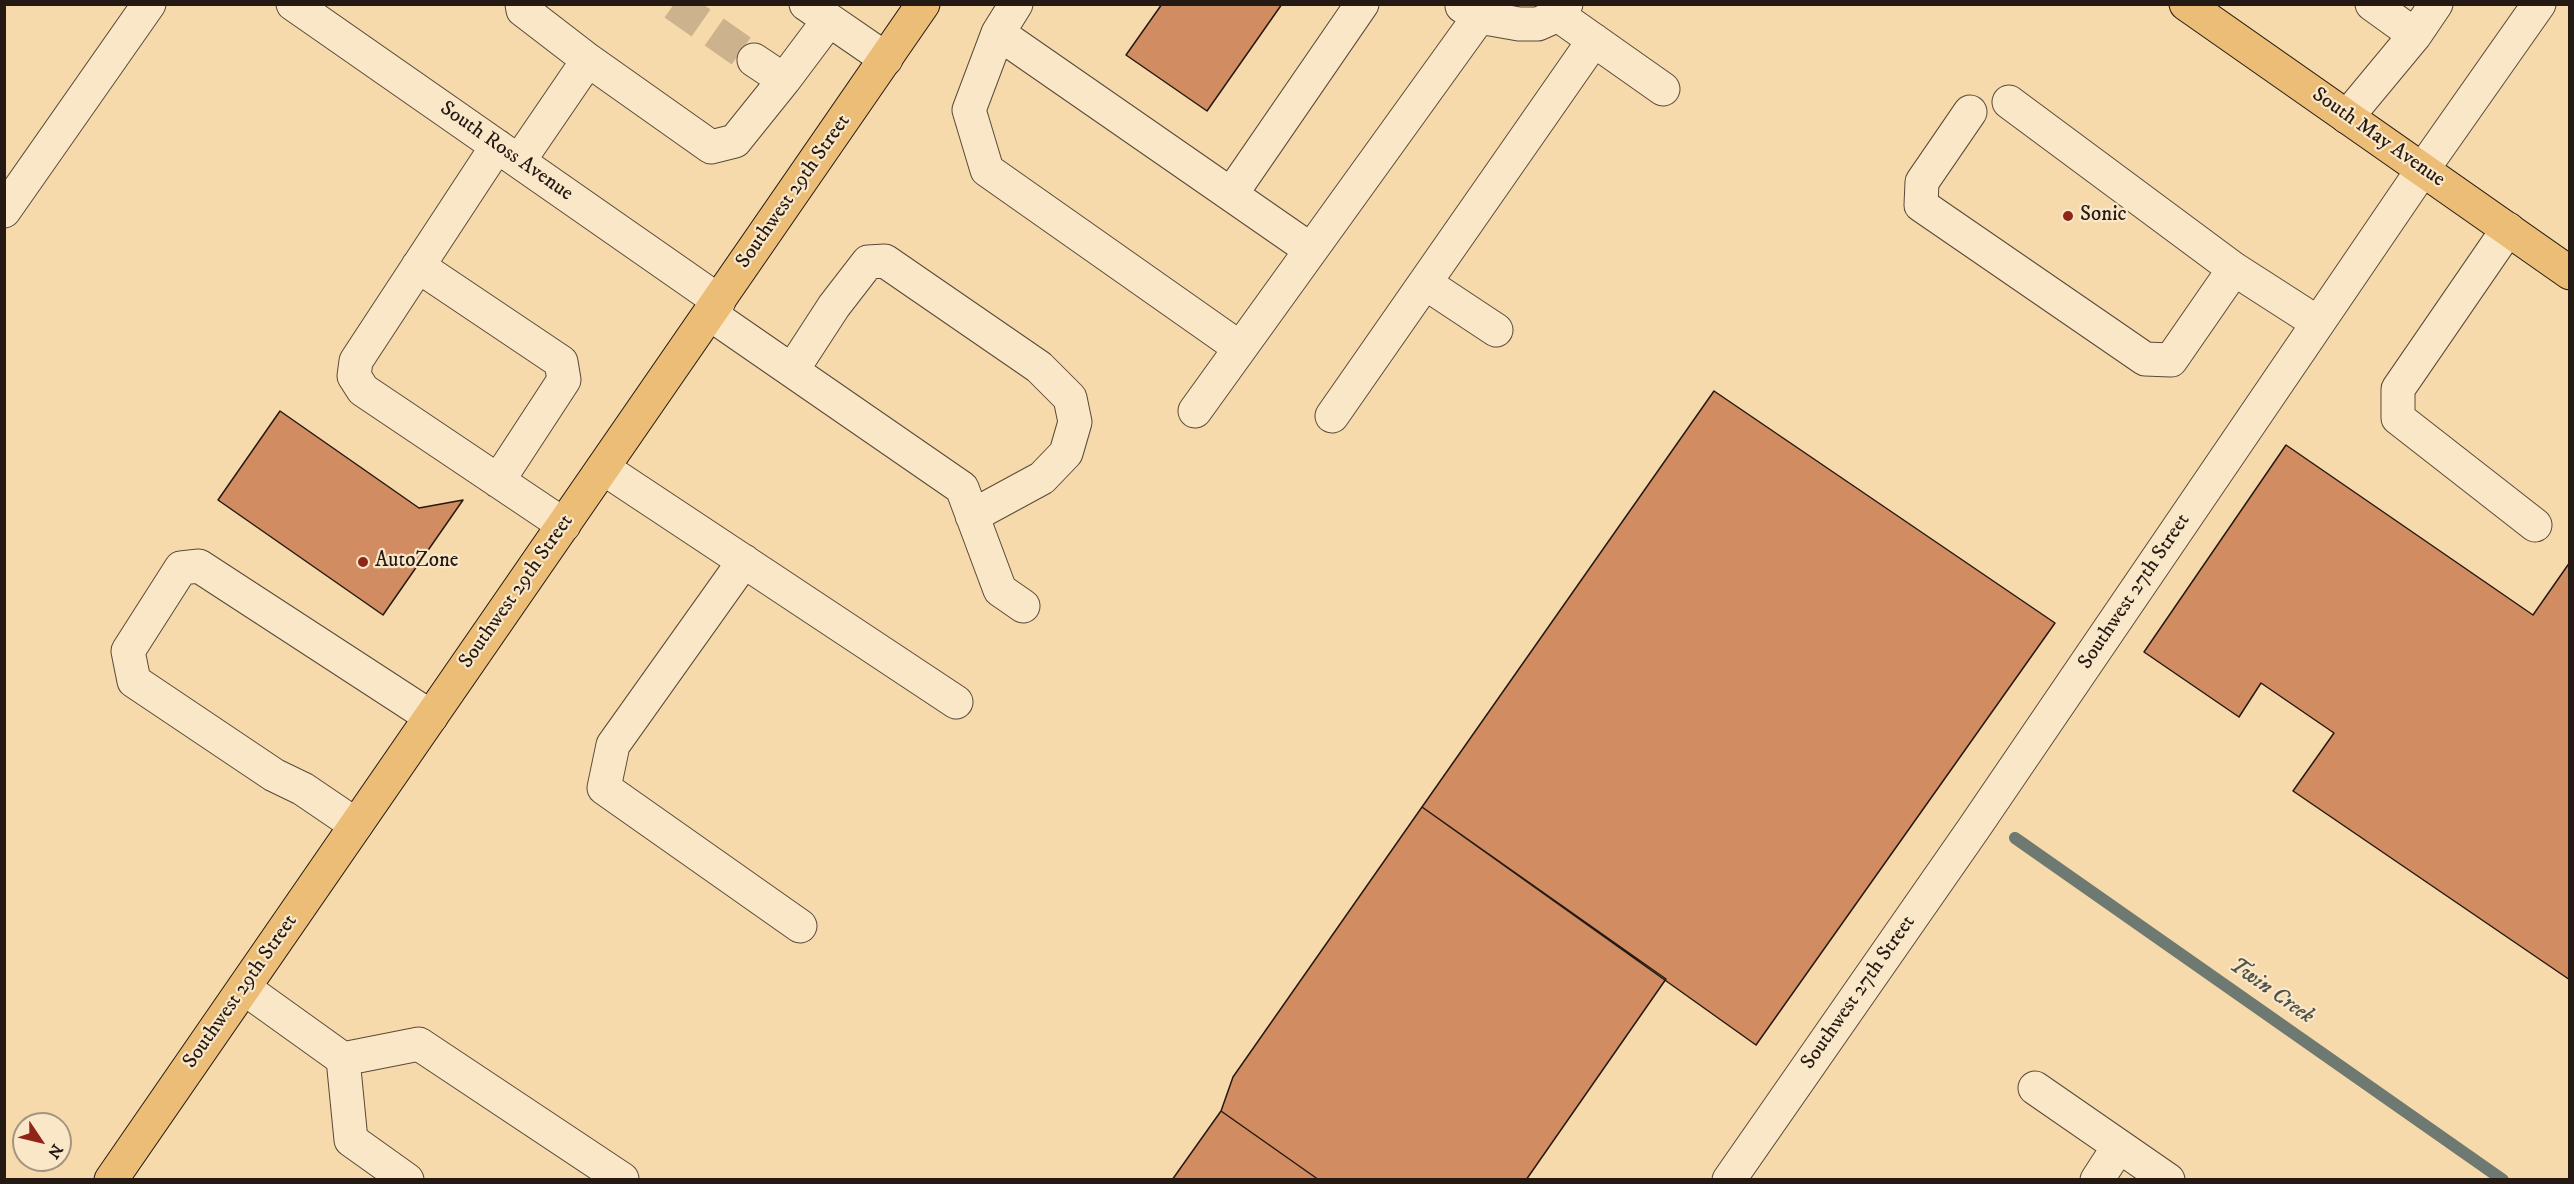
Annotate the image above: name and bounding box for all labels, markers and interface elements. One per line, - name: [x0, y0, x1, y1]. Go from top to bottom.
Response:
- street label: South May Avenue: [2307, 83, 2449, 193]
- street label: South Ross Avenue: [435, 97, 577, 207]
- street label: Southwest 29th Street: [731, 110, 857, 274]
- place label: Sonic: [2080, 203, 2127, 229]
- marker: Sonic: [2061, 209, 2075, 223]
- street label: Southwest 27th Street: [2074, 509, 2196, 675]
- street label: Southwest 29th Street: [454, 510, 580, 674]
- place label: AutoZone: [375, 549, 459, 575]
- marker: AutoZone: [356, 555, 370, 569]
- street label: Southwest 29th Street: [178, 910, 304, 1074]
- street label: Southwest 27th Street: [1796, 911, 1922, 1075]
- water label: Twin Creek: [2224, 953, 2318, 1031]
- north arrow: [12, 1112, 72, 1172]
- text: N: [43, 1140, 67, 1162]

